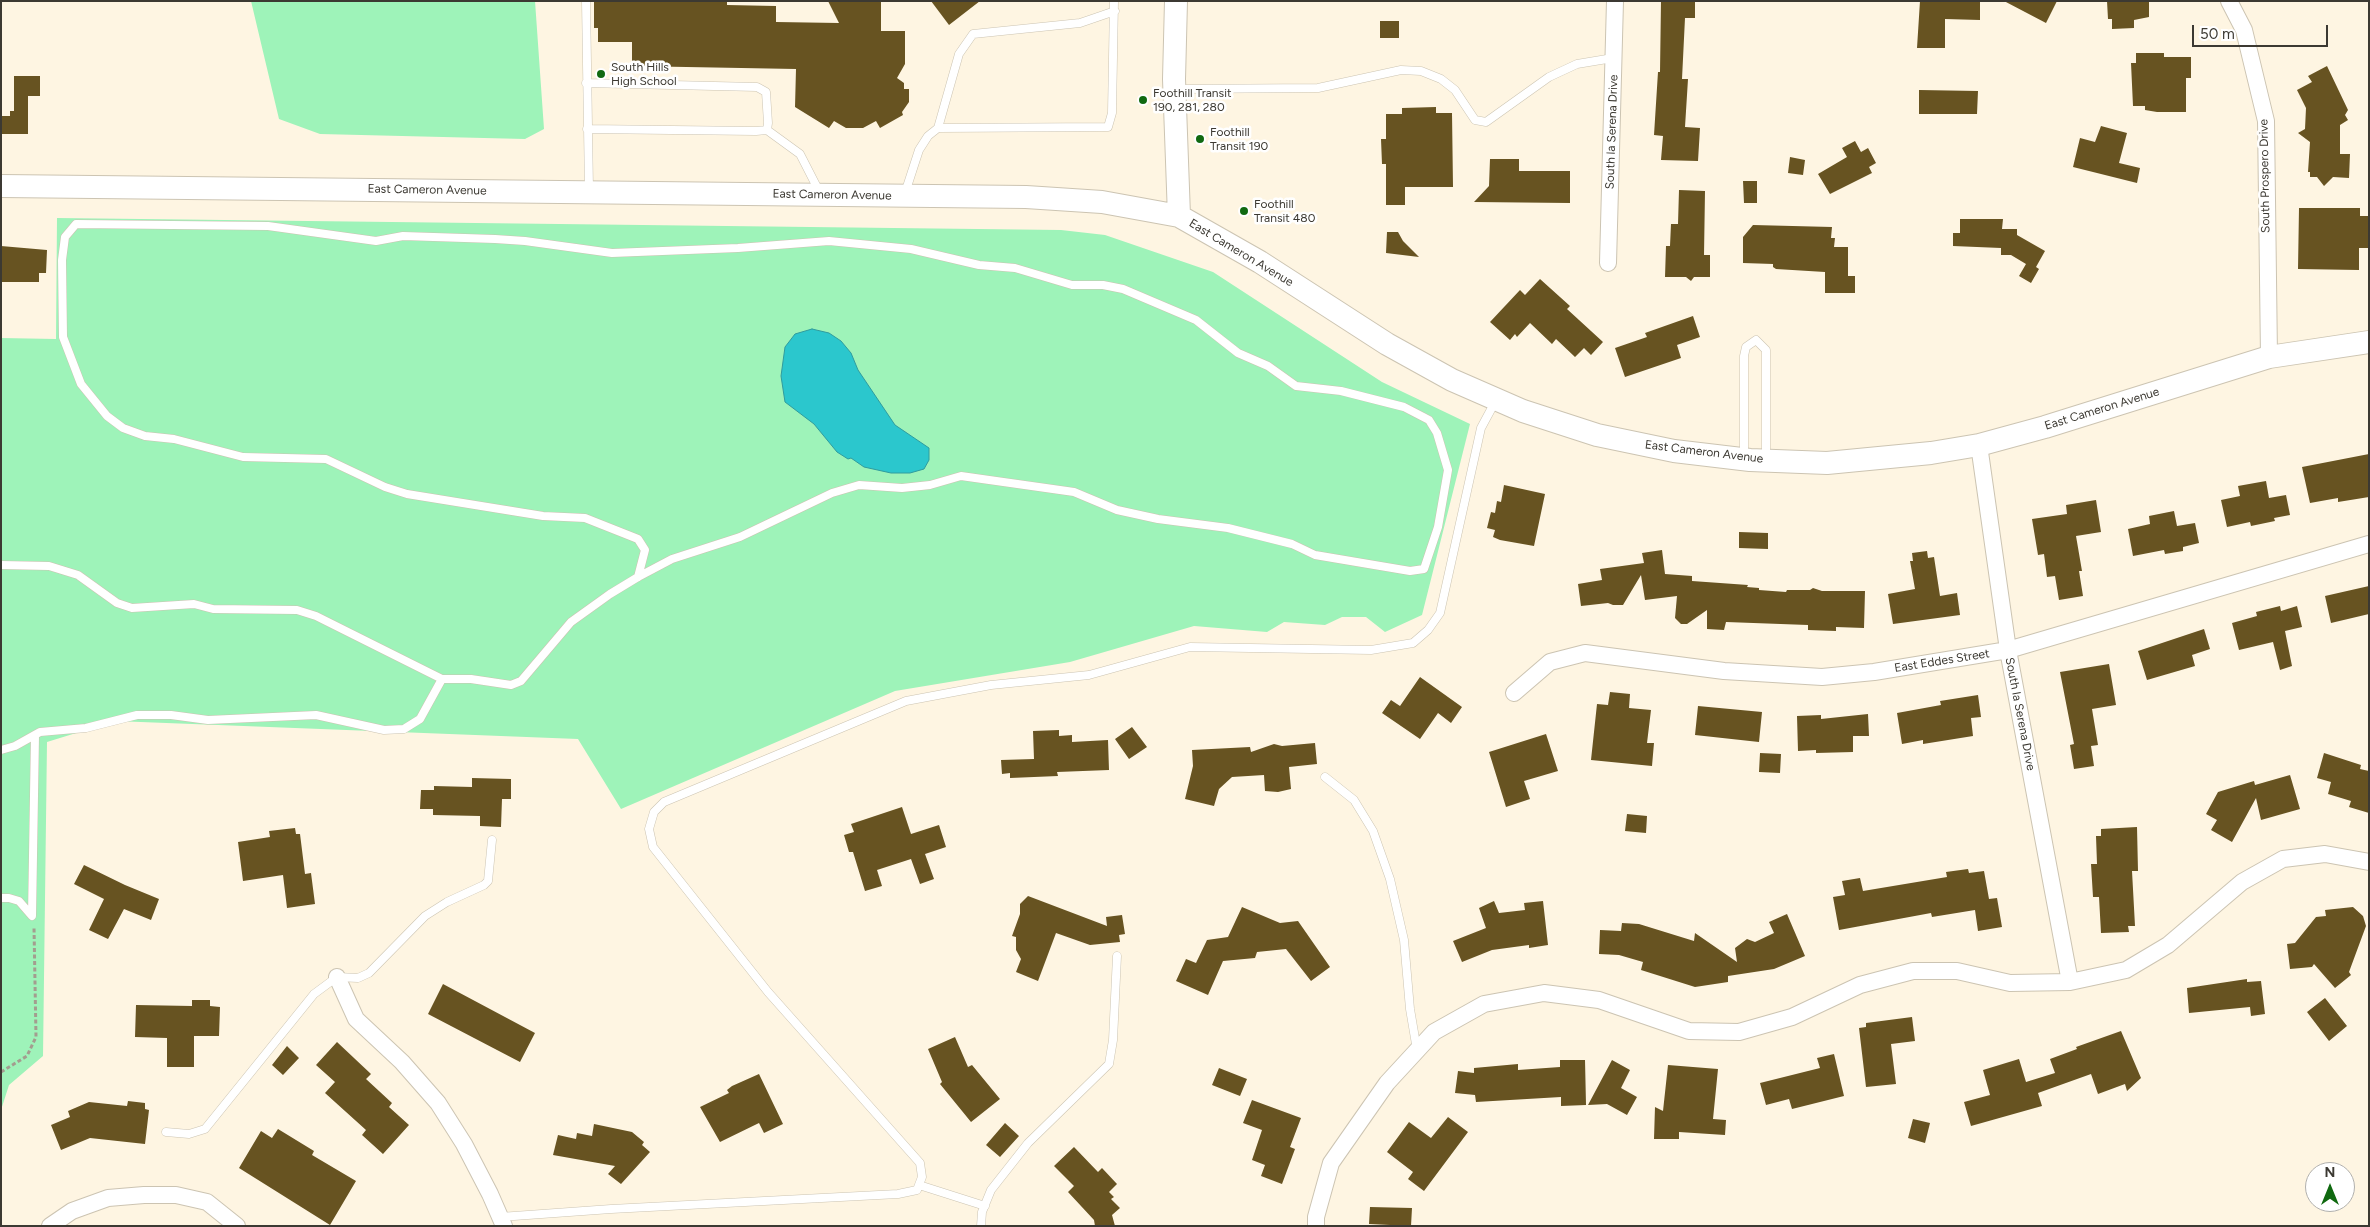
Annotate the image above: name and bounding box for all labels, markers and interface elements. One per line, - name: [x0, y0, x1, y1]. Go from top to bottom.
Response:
- scale bar: [2195, 15, 2331, 47]
- text: 50 m: [2200, 25, 2235, 43]
- place label: South Hills High School: [611, 60, 677, 88]
- marker: South Hills High School: [595, 68, 607, 80]
- street label: South la Serena Drive: [1603, 74, 1621, 190]
- place label: Foothill Transit 190, 281, 280: [1153, 86, 1231, 114]
- marker: Foothill Transit 190, 281, 280: [1137, 94, 1149, 106]
- street label: South Prospero Drive: [2257, 119, 2273, 233]
- place label: Foothill Transit 190: [1210, 125, 1268, 153]
- marker: Foothill Transit 190: [1194, 133, 1206, 145]
- street label: East Cameron Avenue: [367, 182, 487, 198]
- street label: East Cameron Avenue: [772, 187, 892, 203]
- place label: Foothill Transit 480: [1254, 197, 1315, 225]
- marker: Foothill Transit 480: [1238, 205, 1250, 217]
- street label: East Cameron Avenue: [1186, 216, 1296, 290]
- street label: East Cameron Avenue: [2043, 385, 2161, 433]
- street label: East Cameron Avenue: [1644, 438, 1764, 466]
- street label: East Eddes Street: [1893, 646, 1991, 676]
- street label: South la Serena Drive: [2002, 656, 2038, 772]
- north arrow: [2305, 1162, 2355, 1212]
- text: N: [2325, 1164, 2335, 1181]

